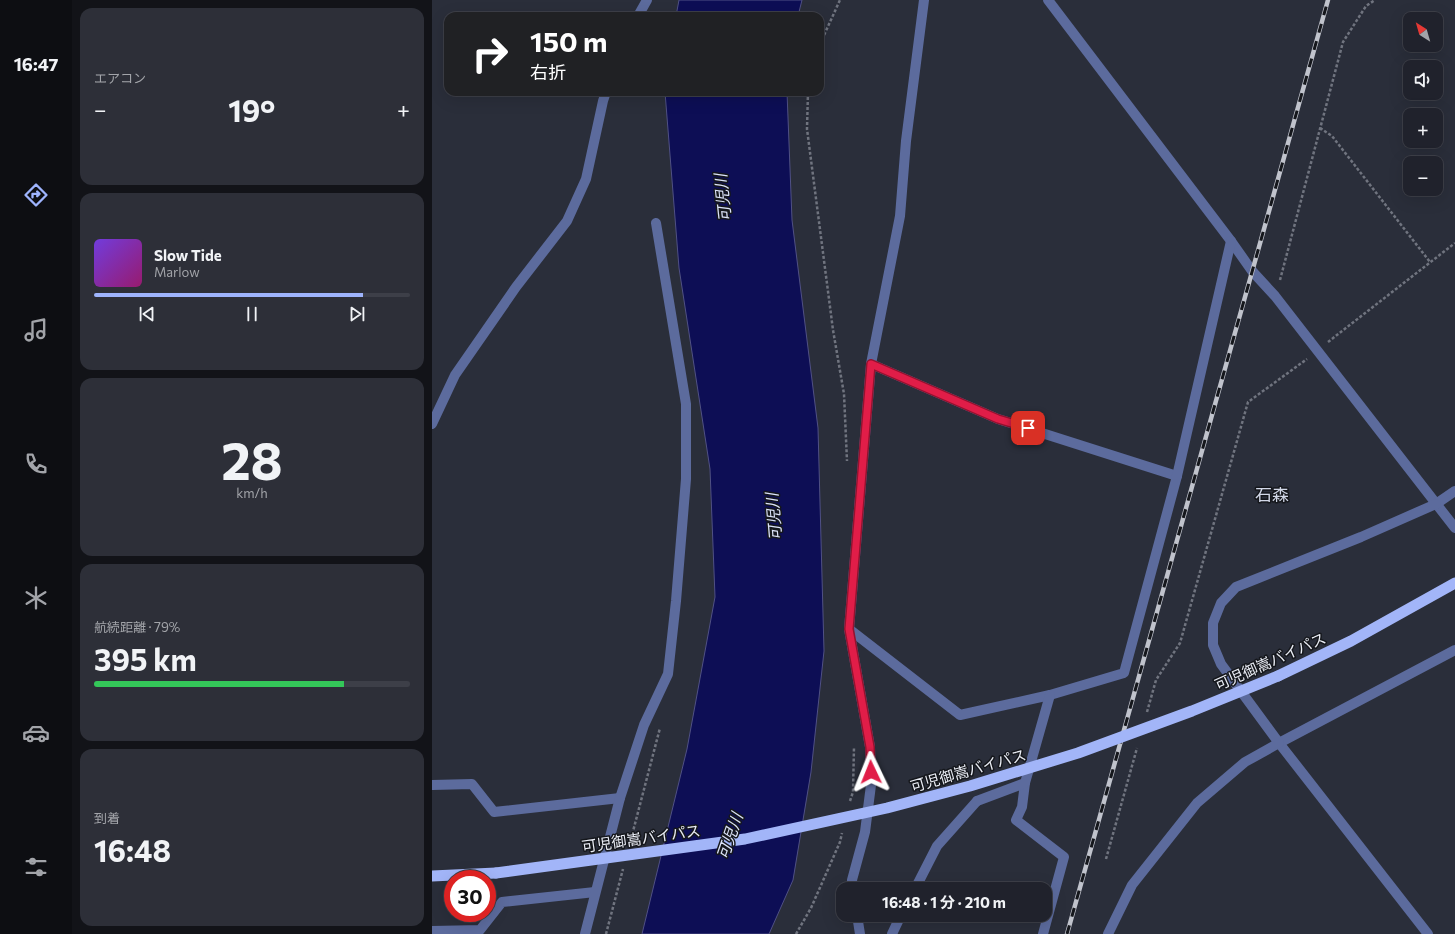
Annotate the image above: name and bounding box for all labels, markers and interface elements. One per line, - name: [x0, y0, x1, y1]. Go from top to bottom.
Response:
- north arrow: [1403, 12, 1443, 52]
- map controls: [1403, 12, 1443, 196]
- text: 150 m: [530, 24, 607, 58]
- icon: right: [464, 28, 516, 80]
- text: 16:47: [14, 53, 58, 75]
- button: sound: [1403, 60, 1443, 100]
- text: 右折: [530, 61, 566, 83]
- text: エアコン: [94, 70, 146, 86]
- text: 19°: [228, 91, 275, 128]
- text: −: [94, 96, 107, 123]
- text: +: [397, 96, 410, 123]
- button: +: [1403, 108, 1443, 148]
- button: −: [1403, 156, 1443, 196]
- water label: 可児川: [710, 171, 734, 223]
- icon: directions: [22, 181, 50, 209]
- text: Slow Tide: [154, 246, 222, 264]
- text: Marlow: [154, 264, 200, 280]
- icon: previous: [136, 303, 158, 325]
- icon: pause: [241, 303, 263, 325]
- icon: next: [346, 303, 368, 325]
- icon: music: [22, 316, 50, 344]
- pin: [1011, 411, 1045, 445]
- icon: arrive: [1017, 417, 1039, 439]
- text: 28: [221, 427, 283, 491]
- icon: phone: [22, 450, 50, 478]
- district label: 石森: [1255, 484, 1289, 505]
- text: km/h: [236, 485, 268, 501]
- water label: 可児川: [761, 490, 785, 542]
- icon: climate: [22, 584, 50, 612]
- text: 航続距離 · 79%: [94, 619, 180, 635]
- street label: 可児御嵩バイパス: [1212, 628, 1328, 694]
- text: 395 km: [94, 640, 197, 677]
- icon: car: [22, 719, 50, 747]
- street label: 可児御嵩バイパス: [908, 745, 1028, 795]
- position arrow: [850, 751, 892, 793]
- water label: 可児川: [712, 808, 746, 862]
- text: 到着: [94, 810, 120, 826]
- street label: 可児御嵩バイパス: [580, 821, 702, 855]
- text: 16:48: [94, 831, 171, 868]
- icon: filters: [22, 853, 50, 881]
- speed limit sign: 30: [444, 870, 496, 922]
- text: 16:48 · 1 分 · 210 m: [882, 893, 1006, 911]

